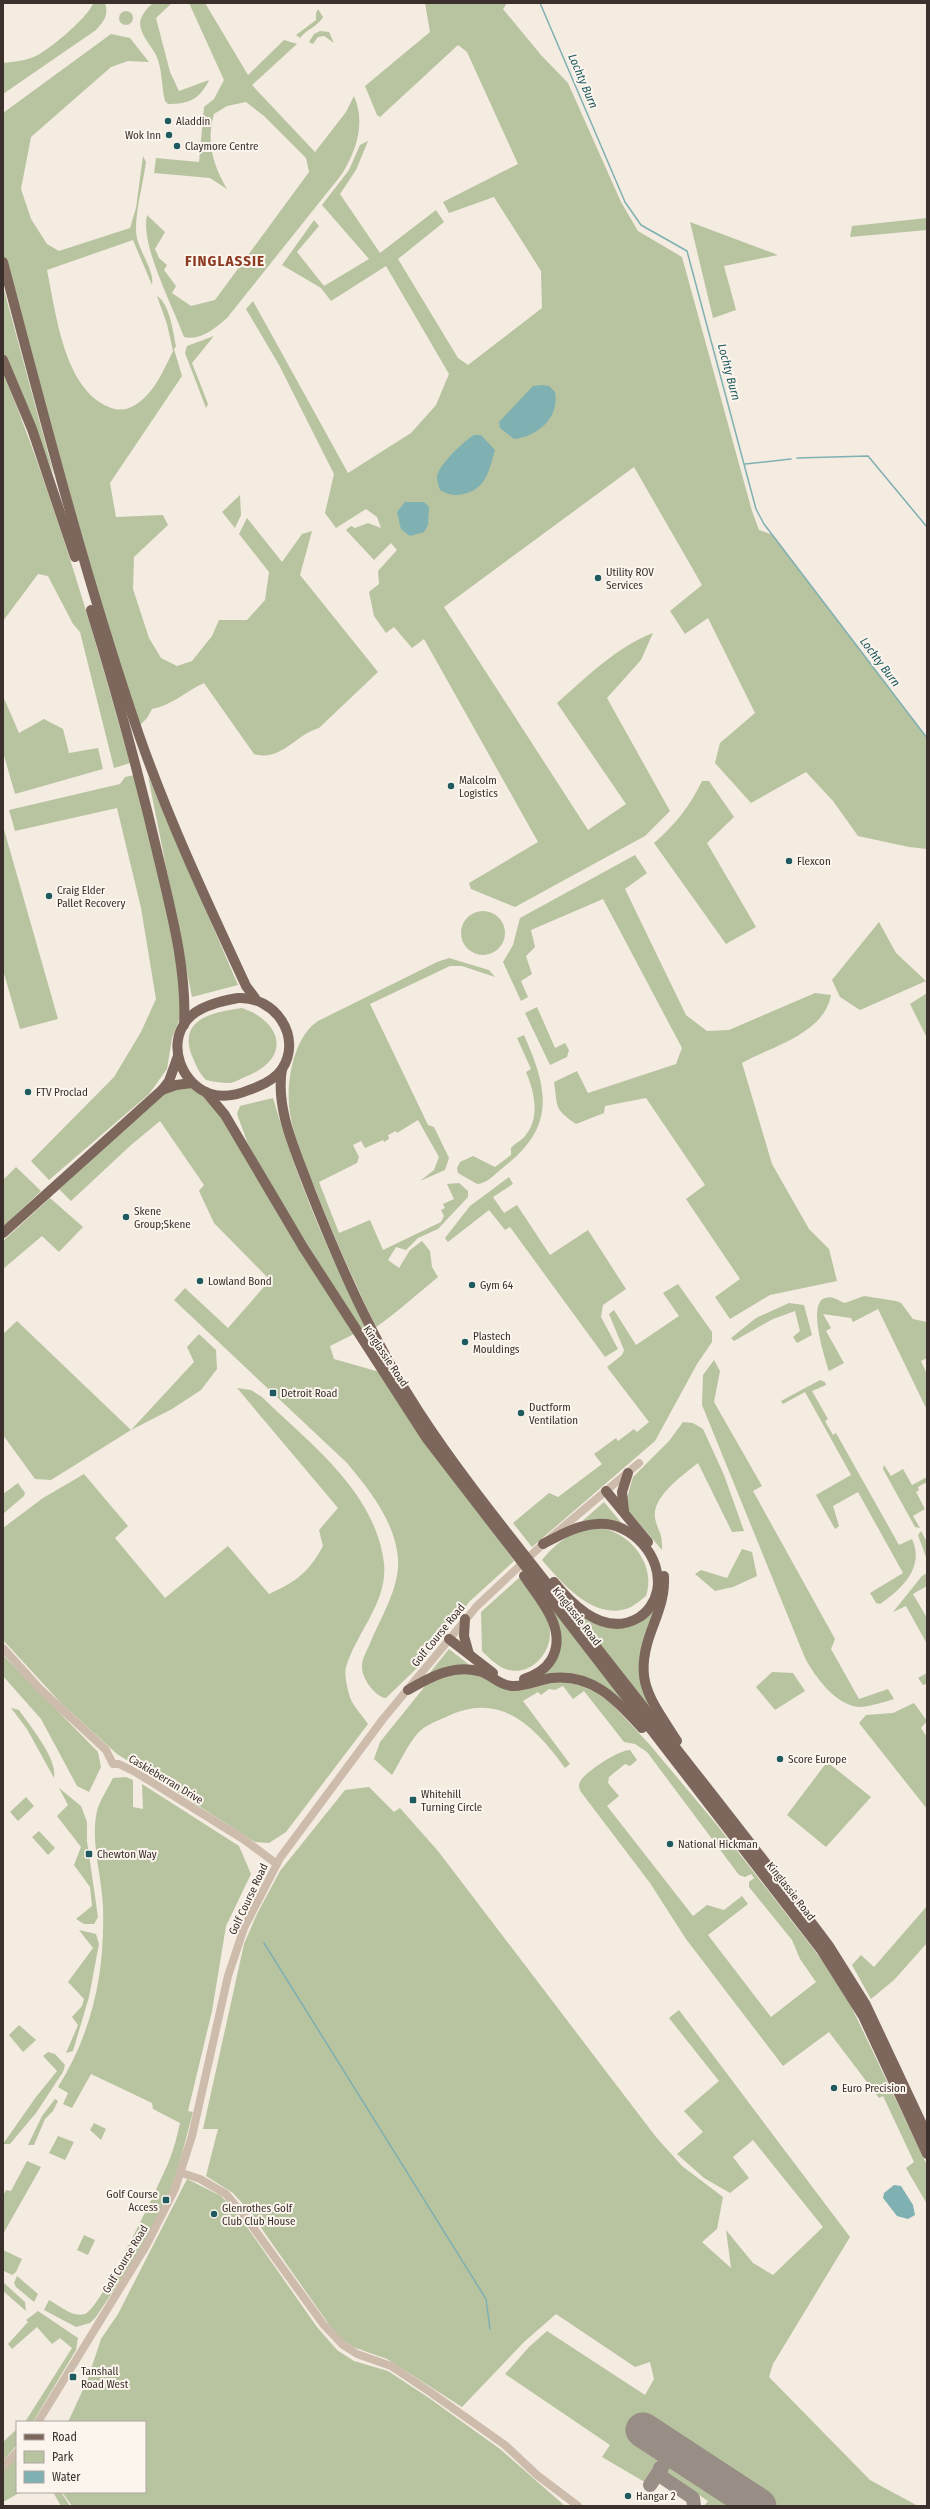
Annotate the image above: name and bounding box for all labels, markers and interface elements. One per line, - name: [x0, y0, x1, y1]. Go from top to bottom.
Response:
- water label: Lochty Burn: [565, 52, 601, 110]
- place label: Aladdin: [176, 115, 210, 128]
- marker: Aladdin: [163, 116, 173, 126]
- place label: Wok Inn: [125, 129, 161, 142]
- marker: Wok Inn: [164, 130, 174, 140]
- place label: Claymore Centre: [185, 140, 258, 153]
- marker: Claymore Centre: [172, 141, 182, 151]
- district label: FINGLASSIE: [185, 252, 265, 270]
- water label: Lochty Burn: [715, 342, 743, 402]
- place label: Utility ROV Services: [606, 566, 654, 592]
- marker: Utility ROV Services: [593, 573, 603, 583]
- water label: Lochty Burn: [857, 635, 903, 689]
- place label: Malcolm Logistics: [459, 774, 498, 800]
- marker: Malcolm Logistics: [446, 781, 456, 791]
- place label: Flexcon: [797, 855, 831, 868]
- marker: Flexcon: [784, 856, 794, 866]
- place label: Craig Elder Pallet Recovery: [57, 884, 125, 910]
- marker: Craig Elder Pallet Recovery: [44, 891, 54, 901]
- place label: FTV Proclad: [36, 1086, 88, 1099]
- marker: FTV Proclad: [23, 1087, 33, 1097]
- place label: Skene Group;Skene: [134, 1205, 191, 1231]
- marker: Skene Group;Skene: [121, 1212, 131, 1222]
- place label: Lowland Bond: [208, 1275, 272, 1288]
- marker: Lowland Bond: [195, 1276, 205, 1286]
- place label: Gym 64: [480, 1279, 514, 1292]
- marker: Gym 64: [467, 1280, 477, 1290]
- street label: Kinglassie Road: [360, 1323, 411, 1389]
- place label: Plastech Mouldings: [473, 1330, 520, 1356]
- marker: Plastech Mouldings: [460, 1337, 470, 1347]
- place label: Detroit Road: [281, 1387, 338, 1400]
- marker: Detroit Road: [268, 1388, 278, 1398]
- place label: Ductform Ventilation: [529, 1401, 578, 1427]
- marker: Ductform Ventilation: [516, 1408, 526, 1418]
- street label: Kinglassie Road: [550, 1584, 603, 1648]
- street label: Golf Course Road: [409, 1601, 468, 1669]
- street label: Caskieberran Drive: [126, 1752, 205, 1807]
- place label: Score Europe: [788, 1753, 847, 1766]
- marker: Score Europe: [775, 1754, 785, 1764]
- place label: Whitehill Turning Circle: [421, 1788, 482, 1814]
- marker: Whitehill Turning Circle: [408, 1795, 418, 1805]
- place label: National Hickman: [678, 1838, 758, 1851]
- marker: National Hickman: [665, 1839, 675, 1849]
- place label: Chewton Way: [97, 1848, 157, 1861]
- marker: Chewton Way: [84, 1849, 94, 1859]
- street label: Kinglassie Road: [764, 1859, 817, 1923]
- street label: Golf Course Road: [226, 1862, 271, 1937]
- place label: Euro Precision: [842, 2082, 906, 2095]
- marker: Euro Precision: [829, 2083, 839, 2093]
- place label: Golf Course Access: [106, 2188, 158, 2214]
- marker: Golf Course Access: [161, 2195, 171, 2205]
- place label: Glenrothes Golf Club Club House: [222, 2202, 295, 2228]
- marker: Glenrothes Golf Club Club House: [209, 2209, 219, 2219]
- street label: Golf Course Road: [100, 2223, 151, 2296]
- place label: Tanshall Road West: [81, 2365, 129, 2391]
- marker: Tanshall Road West: [68, 2372, 78, 2382]
- legend: [16, 2421, 146, 2493]
- text: Road: [52, 2430, 77, 2444]
- text: Park: [52, 2450, 74, 2464]
- text: Water: [52, 2470, 81, 2484]
- place label: Hangar 2: [636, 2490, 676, 2503]
- marker: Hangar 2: [623, 2491, 633, 2501]

